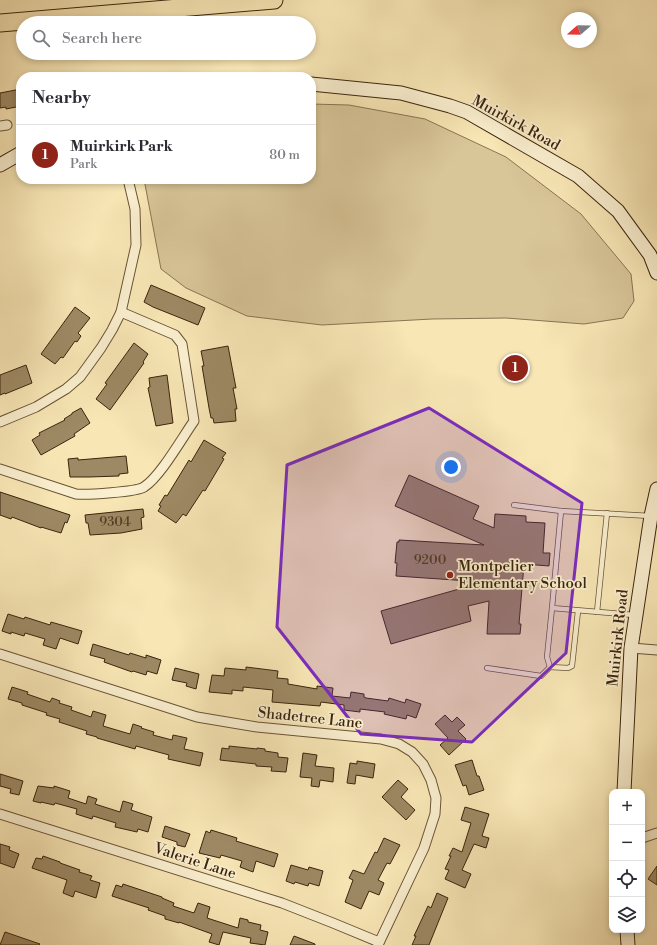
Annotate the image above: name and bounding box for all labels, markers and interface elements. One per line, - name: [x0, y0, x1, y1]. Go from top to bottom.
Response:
- north arrow: [561, 12, 597, 48]
- search box: [16, 16, 316, 60]
- icon: search: [30, 27, 52, 49]
- text: Search here: [62, 29, 142, 48]
- text: Nearby: [32, 87, 91, 109]
- street label: Muirkirk Road: [469, 91, 564, 155]
- text: Muirkirk Park: [70, 137, 173, 156]
- text: 1: [42, 147, 48, 163]
- text: 80 m: [269, 147, 300, 163]
- text: Park: [70, 156, 97, 172]
- pin: 1: [502, 353, 528, 383]
- your location: [441, 457, 461, 477]
- house number: 9304: [99, 514, 131, 530]
- house number: 9200: [414, 552, 447, 568]
- place label: Montpelier Elementary School: [458, 557, 587, 593]
- marker: Montpelier Elementary School: [445, 570, 455, 580]
- street label: Muirkirk Road: [603, 588, 633, 688]
- street label: Shadetree Lane: [257, 703, 363, 733]
- map controls: [609, 789, 645, 933]
- button: +: [609, 789, 645, 825]
- button: −: [609, 825, 645, 861]
- street label: Valerie Lane: [150, 838, 239, 883]
- button: locate: [609, 861, 645, 897]
- button: layers: [609, 897, 645, 933]

